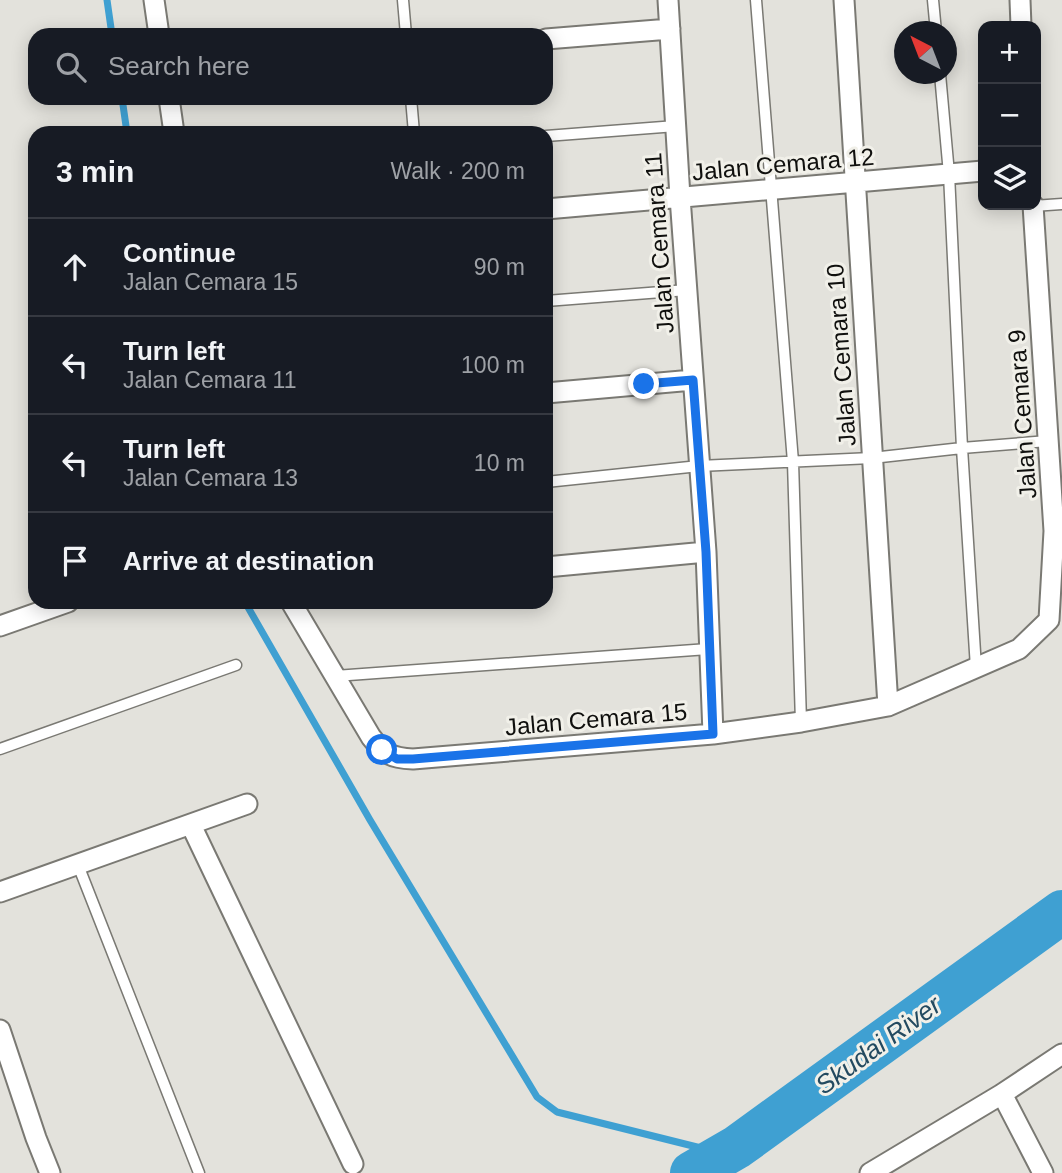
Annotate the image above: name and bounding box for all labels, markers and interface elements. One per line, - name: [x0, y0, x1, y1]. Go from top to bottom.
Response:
- north arrow: [894, 21, 957, 84]
- map controls: [978, 21, 1041, 210]
- button: +: [978, 21, 1041, 84]
- search box: [28, 28, 553, 105]
- icon: search: [52, 48, 90, 86]
- text: Search here: [108, 51, 250, 81]
- button: −: [978, 84, 1041, 147]
- street label: Jalan Cemara 12: [691, 143, 875, 185]
- button: layers: [978, 147, 1041, 210]
- street label: Jalan Cemara 11: [639, 152, 679, 334]
- text: 3 min: [56, 155, 134, 188]
- text: Walk · 200 m: [390, 158, 525, 184]
- text: Continue: [123, 238, 236, 268]
- icon: ahead: [56, 248, 94, 286]
- text: 90 m: [474, 254, 525, 280]
- street label: Jalan Cemara 10: [821, 263, 861, 447]
- text: Jalan Cemara 15: [123, 269, 298, 295]
- street label: Jalan Cemara 9: [1003, 329, 1041, 499]
- text: Turn left: [123, 336, 225, 366]
- icon: left: [56, 346, 94, 384]
- text: 100 m: [461, 352, 525, 378]
- text: Jalan Cemara 11: [123, 367, 296, 393]
- route end: [628, 368, 659, 399]
- text: Turn left: [123, 434, 225, 464]
- icon: left: [56, 444, 94, 482]
- text: 10 m: [474, 450, 525, 476]
- text: Jalan Cemara 13: [123, 465, 298, 491]
- icon: arrive: [56, 542, 94, 580]
- text: Arrive at destination: [123, 546, 374, 576]
- street label: Jalan Cemara 15: [504, 698, 688, 740]
- route start: [366, 734, 397, 765]
- water label: Skudai River: [810, 989, 948, 1100]

